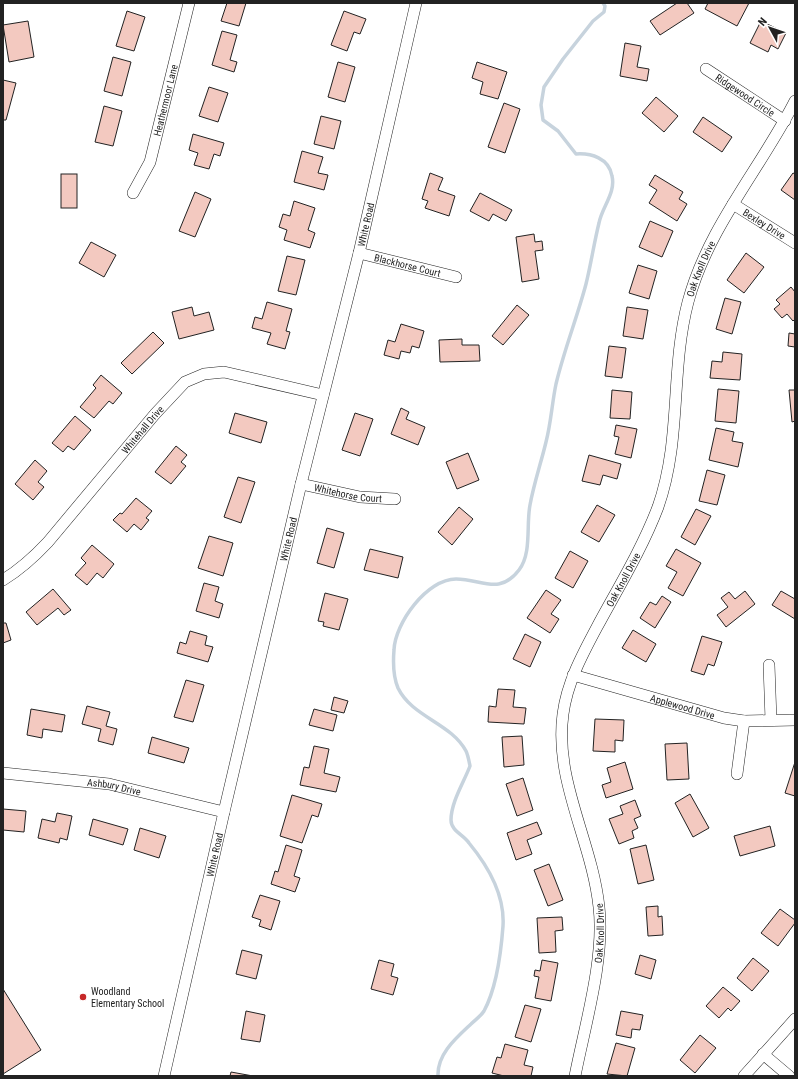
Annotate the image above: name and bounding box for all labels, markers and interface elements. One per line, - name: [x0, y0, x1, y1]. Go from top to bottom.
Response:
- north arrow: [750, 8, 790, 48]
- text: N: [756, 15, 770, 29]
- street label: Heathermoor Lane: [151, 63, 179, 137]
- street label: Ridgewood Circle: [714, 71, 777, 118]
- street label: White Road: [355, 201, 376, 248]
- street label: Bexley Drive: [741, 206, 788, 241]
- street label: Oak Knoll Drive: [684, 238, 717, 298]
- street label: Blackhorse Court: [373, 252, 442, 279]
- street label: Whitehall Drive: [119, 403, 166, 455]
- street label: Whitehorse Court: [313, 482, 382, 504]
- street label: White Road: [278, 516, 299, 562]
- street label: Oak Knoll Drive: [604, 550, 642, 609]
- street label: Applewood Drive: [649, 692, 716, 721]
- street label: Ashbury Drive: [87, 776, 142, 797]
- street label: White Road: [204, 832, 225, 878]
- street label: Oak Knoll Drive: [592, 903, 606, 964]
- place label: Woodland Elementary School: [91, 986, 164, 1009]
- marker: Woodland Elementary School: [78, 992, 88, 1002]

